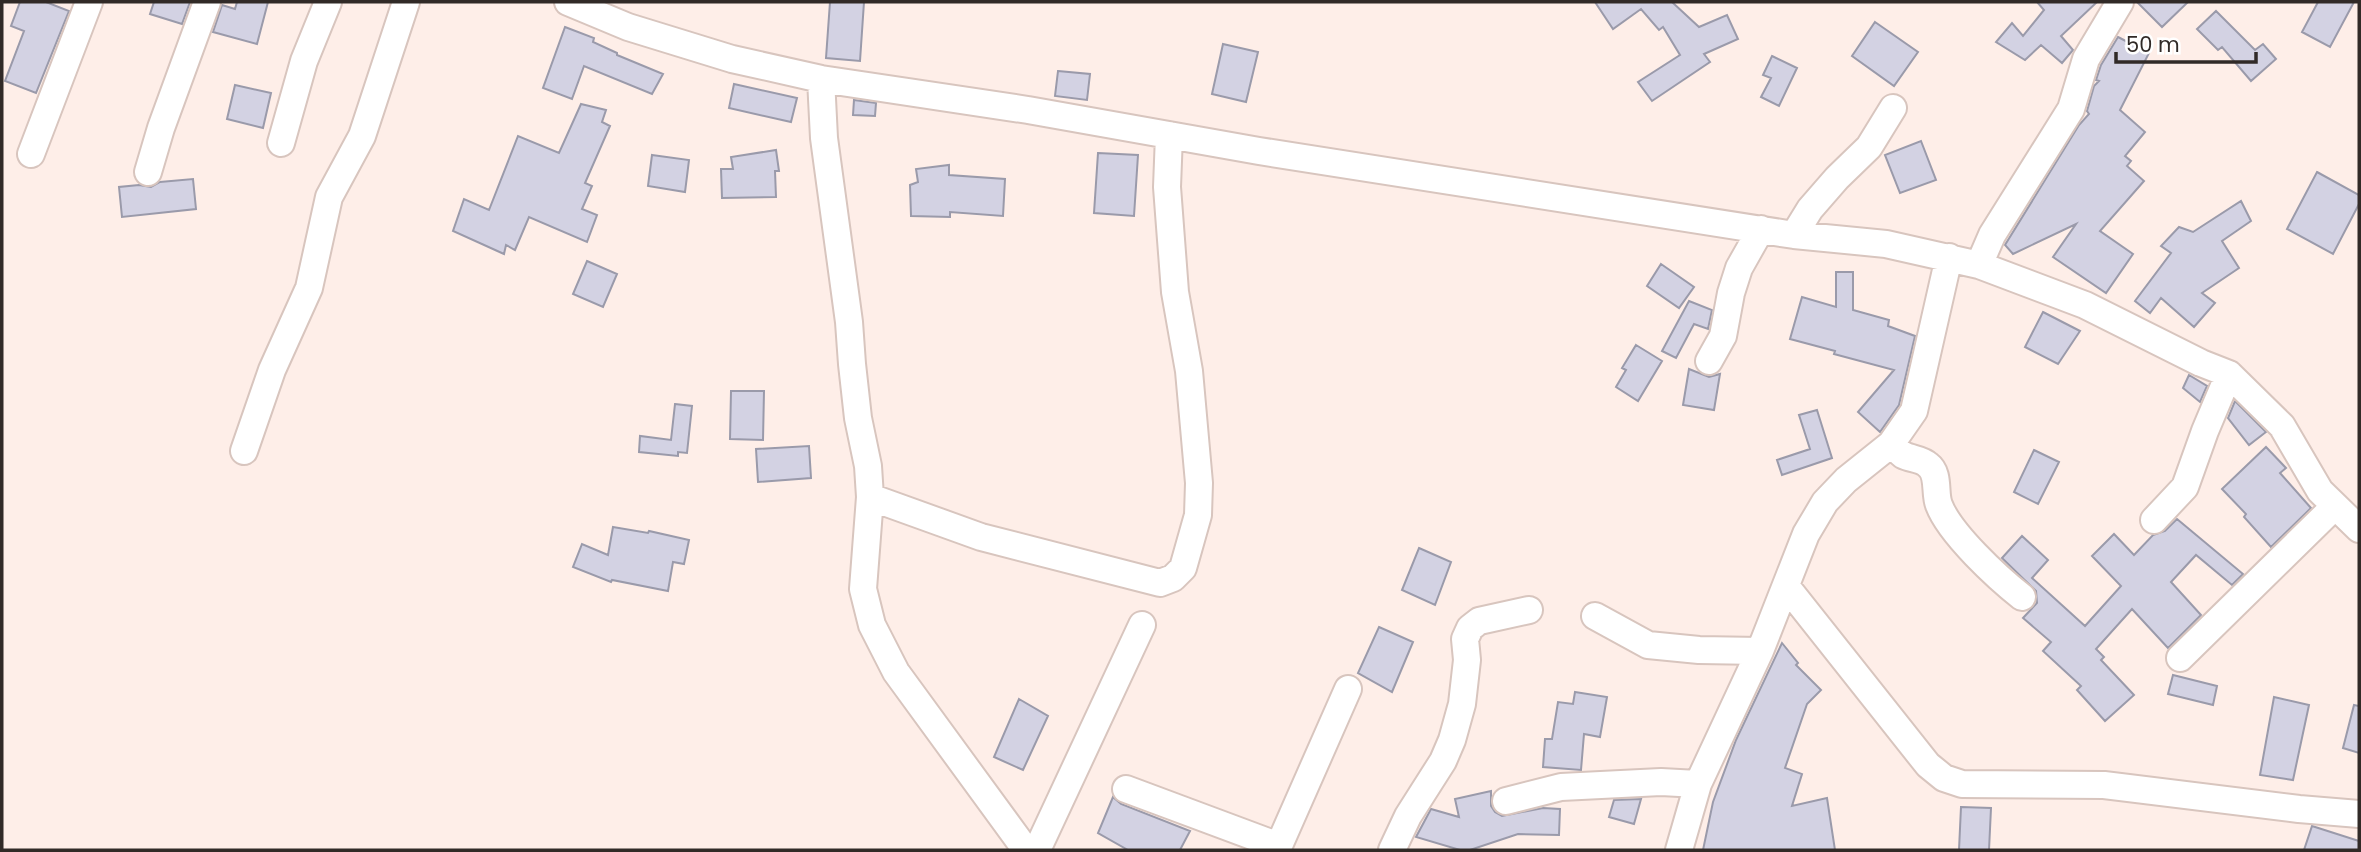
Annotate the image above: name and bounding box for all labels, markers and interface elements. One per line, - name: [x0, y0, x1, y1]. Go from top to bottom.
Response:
- scale bar: [2116, 21, 2256, 65]
- text: 50 m: [2126, 30, 2180, 59]

